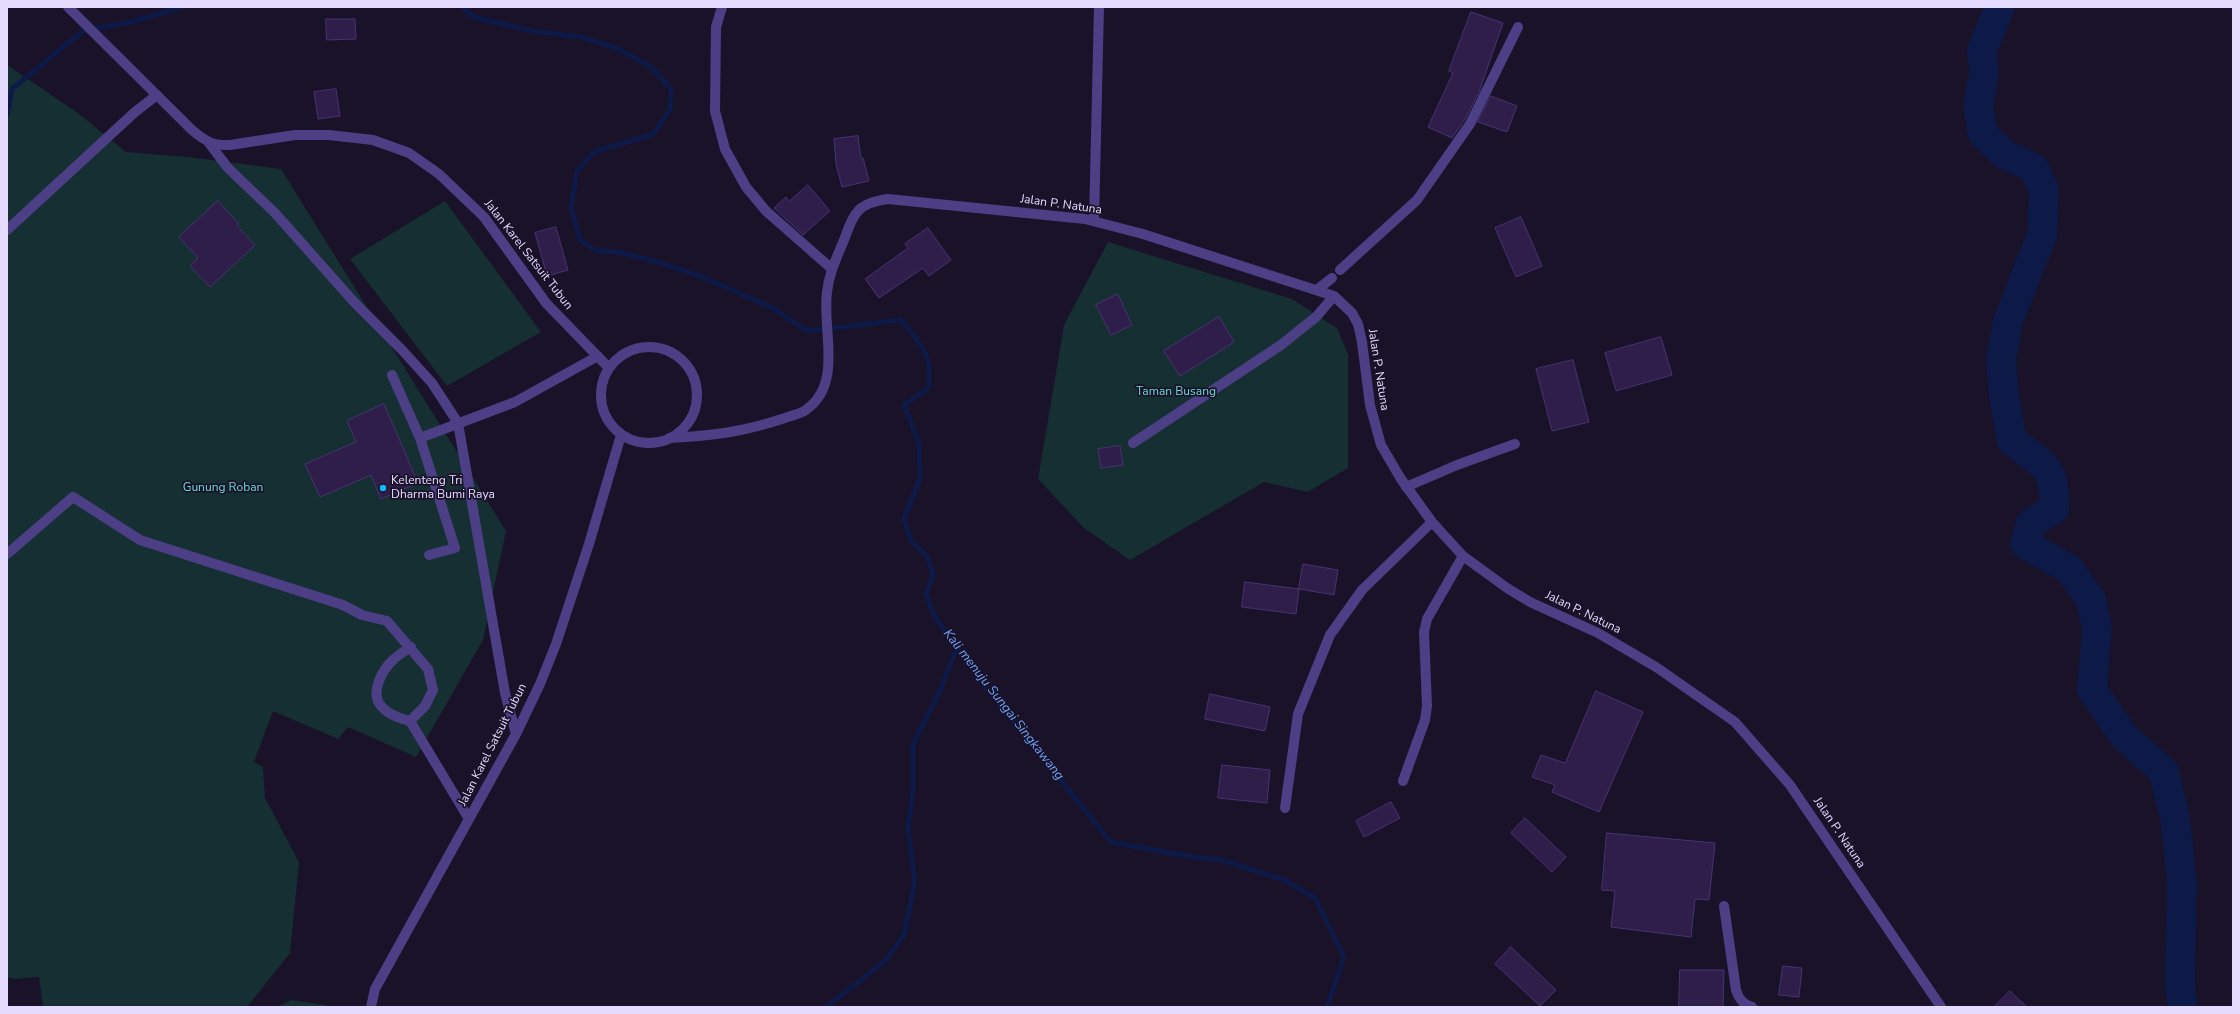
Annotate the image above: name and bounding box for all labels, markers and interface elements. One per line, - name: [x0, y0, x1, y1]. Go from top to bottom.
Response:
- street label: Jalan P. Natuna: [1019, 192, 1103, 218]
- street label: Jalan Karel Satsuit Tubun: [481, 197, 575, 313]
- street label: Jalan P. Natuna: [1364, 328, 1392, 412]
- park label: Taman Busang: [1136, 385, 1216, 399]
- place label: Kelenteng Tri Dharma Bumi Raya: [391, 474, 495, 502]
- park label: Gunung Roban: [183, 481, 263, 495]
- marker: Kelenteng Tri Dharma Bumi Raya: [378, 483, 388, 493]
- street label: Jalan P. Natuna: [1543, 589, 1623, 637]
- water label: Kali menuju Sungai Singkawang: [939, 626, 1067, 784]
- street label: Jalan Karel Satsuit Tubun: [456, 681, 530, 809]
- street label: Jalan P. Natuna: [1810, 795, 1868, 871]

